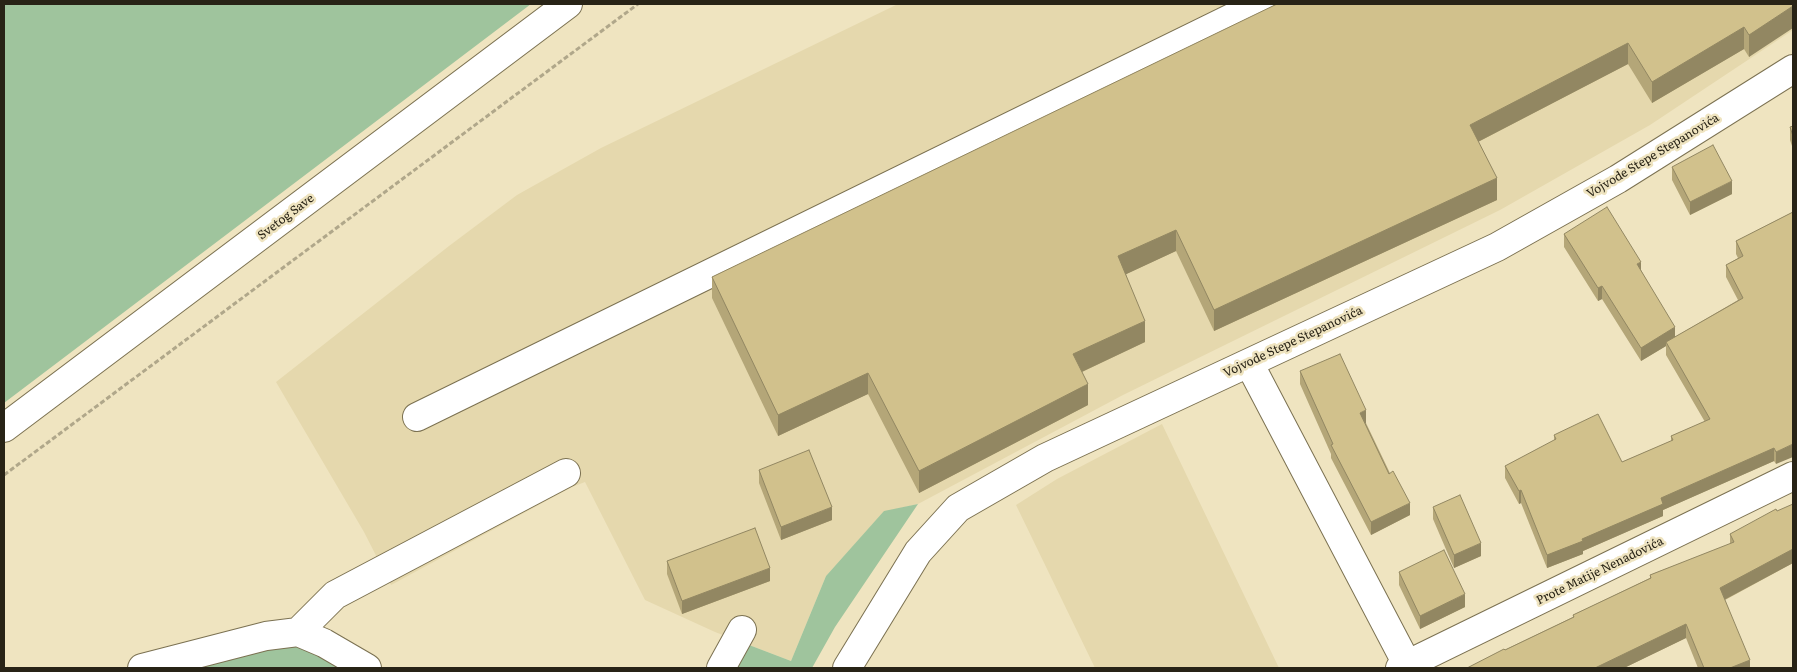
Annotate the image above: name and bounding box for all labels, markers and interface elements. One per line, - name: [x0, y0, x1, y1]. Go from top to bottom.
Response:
- street label: Vojvode Stepe Stepanovića: [1584, 111, 1722, 201]
- street label: Svetog Save: [255, 191, 317, 243]
- street label: Vojvode Stepe Stepanovića: [1221, 303, 1365, 381]
- street label: Prote Matije Nenadovića: [1534, 534, 1666, 608]

